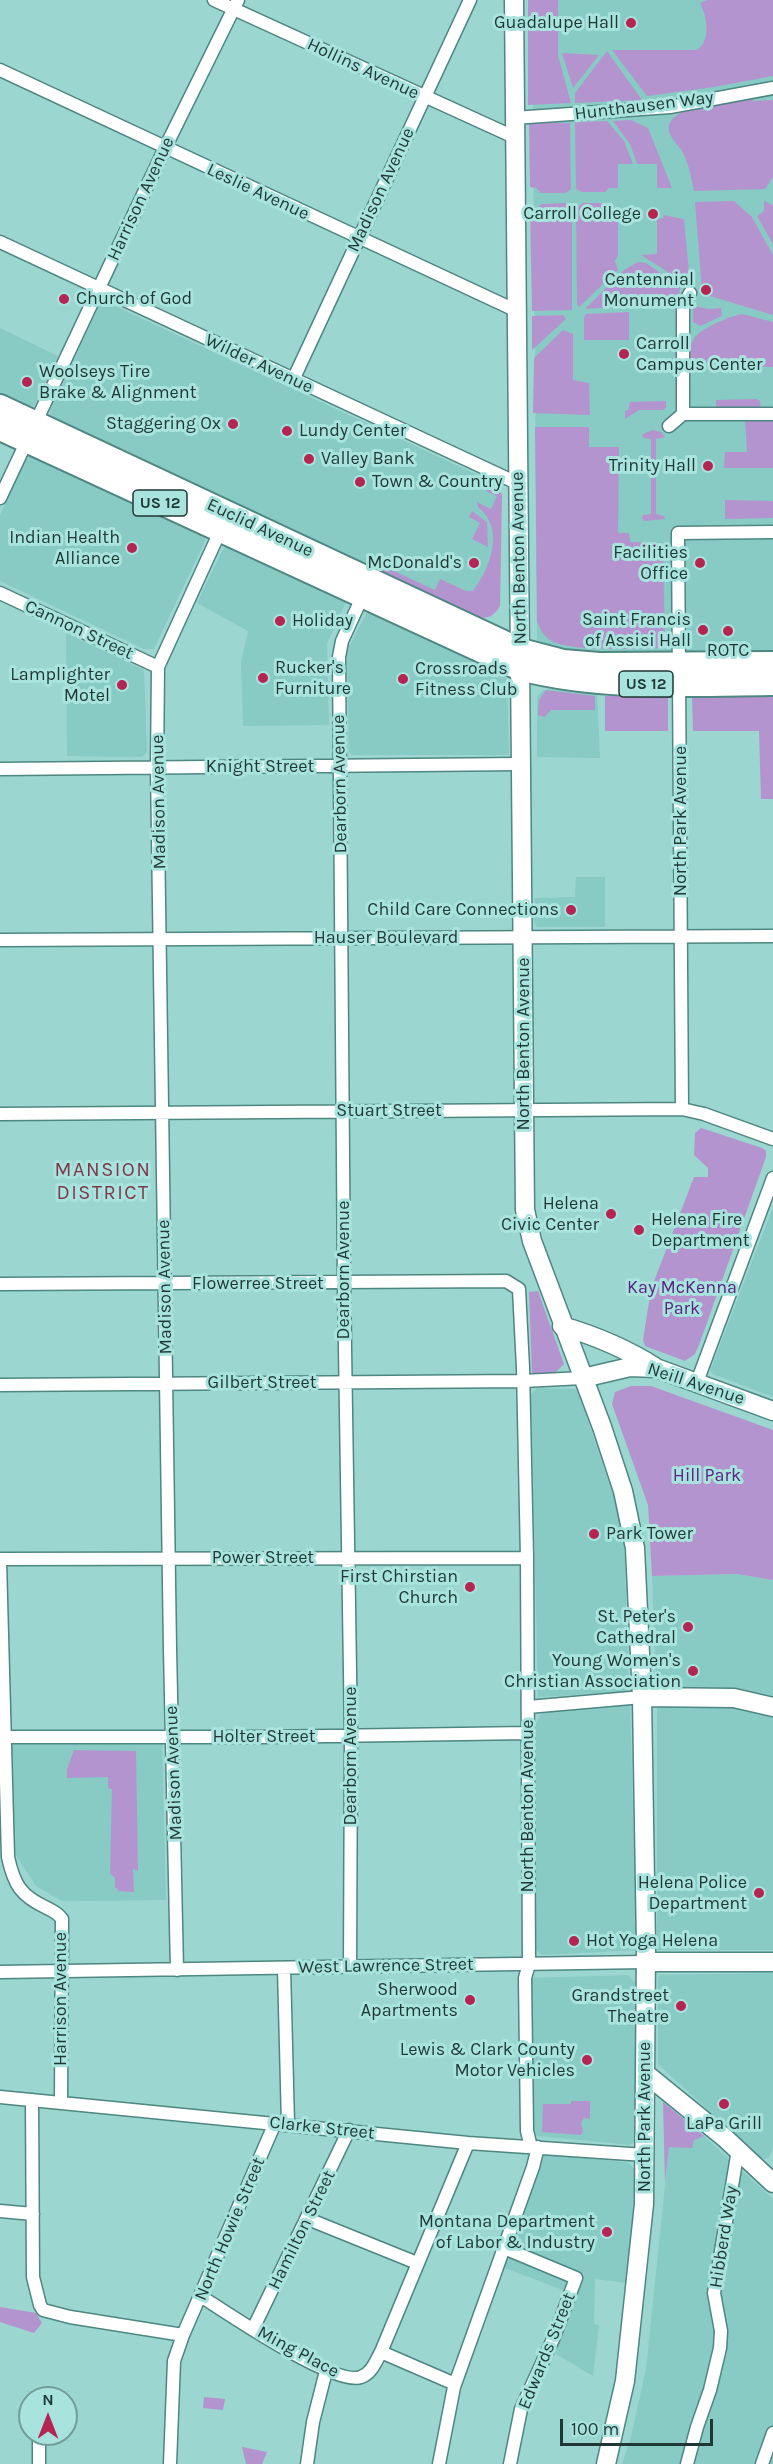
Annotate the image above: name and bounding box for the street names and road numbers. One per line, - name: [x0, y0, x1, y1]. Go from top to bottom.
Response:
- street label: Hollins Avenue: [304, 34, 422, 104]
- street label: Hunthausen Way: [573, 87, 715, 125]
- street label: Madison Avenue: [343, 124, 419, 256]
- street label: Harrison Avenue: [103, 134, 179, 264]
- street label: Leslie Avenue: [203, 159, 313, 225]
- street label: Wilder Avenue: [202, 330, 316, 398]
- street label: North Benton Avenue: [507, 471, 531, 645]
- road number: US 12: [133, 490, 187, 516]
- street label: Euclid Avenue: [203, 494, 317, 562]
- street label: Cannon Street: [21, 595, 137, 665]
- road number: US 12: [619, 671, 673, 697]
- street label: Dearborn Avenue: [328, 714, 352, 854]
- street label: Madison Avenue: [147, 734, 171, 870]
- street label: North Park Avenue: [670, 746, 692, 896]
- street label: Knight Street: [206, 756, 314, 778]
- street label: Hauser Boulevard: [314, 927, 458, 949]
- street label: North Benton Avenue: [513, 958, 535, 1130]
- street label: Stuart Street: [336, 1100, 442, 1122]
- street label: Dearborn Avenue: [333, 1201, 355, 1339]
- street label: Madison Avenue: [153, 1219, 177, 1355]
- street label: Flowerree Street: [192, 1273, 324, 1295]
- street label: Neill Avenue: [645, 1358, 747, 1410]
- street label: Gilbert Street: [208, 1372, 316, 1394]
- street label: Power Street: [212, 1547, 314, 1569]
- street label: Dearborn Avenue: [340, 1687, 362, 1825]
- street label: Madison Avenue: [161, 1705, 187, 1841]
- street label: North Benton Avenue: [517, 1720, 539, 1892]
- street label: Holter Street: [212, 1726, 316, 1748]
- street label: Harrison Avenue: [50, 1932, 72, 2066]
- street label: West Lawrence Street: [298, 1954, 474, 1978]
- street label: North Park Avenue: [634, 2042, 656, 2192]
- street label: Clarke Street: [268, 2112, 376, 2144]
- street label: North Howie Street: [190, 2154, 270, 2304]
- street label: Hamilton Street: [264, 2167, 340, 2293]
- street label: Hibberd Way: [705, 2184, 743, 2290]
- street label: Edwards Street: [514, 2289, 580, 2413]
- street label: Ming Place: [253, 2321, 343, 2383]

